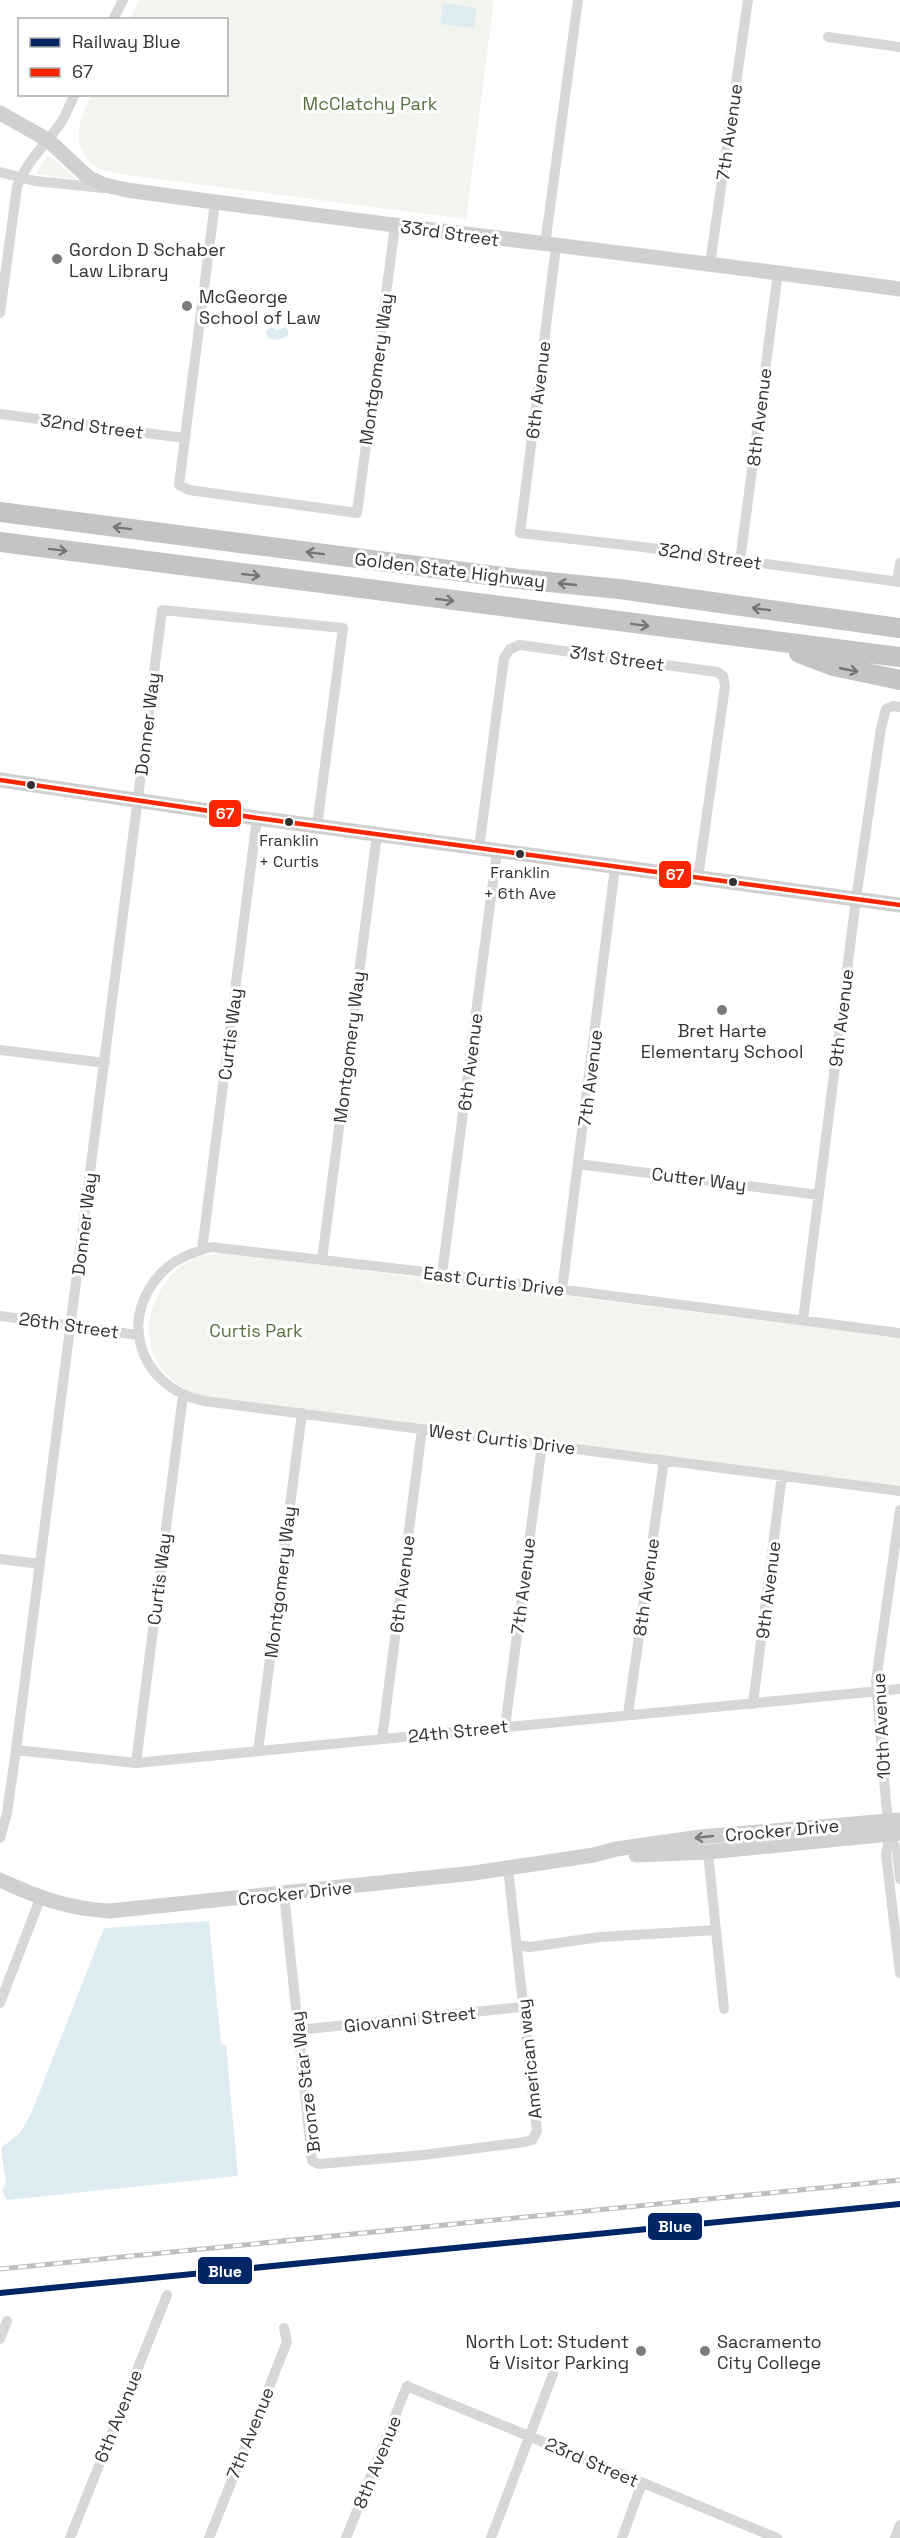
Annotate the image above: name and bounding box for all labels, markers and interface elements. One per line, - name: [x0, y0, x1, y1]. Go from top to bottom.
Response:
- legend: [18, 18, 228, 96]
- text: Railway Blue: [72, 30, 181, 53]
- text: 67: [72, 60, 93, 83]
- street label: 7th Avenue: [711, 82, 747, 182]
- park label: McClatchy Park: [303, 92, 438, 115]
- street label: 33rd Street: [399, 215, 501, 251]
- place label: Gordon D Schaber Law Library: [69, 238, 226, 282]
- marker: Gordon D Schaber Law Library: [50, 252, 64, 266]
- place label: McGeorge School of Law: [199, 285, 321, 329]
- street label: Montgomery Way: [354, 292, 398, 446]
- marker: McGeorge School of Law: [180, 299, 194, 313]
- street label: 6th Avenue: [521, 340, 555, 440]
- street label: 8th Avenue: [742, 367, 776, 467]
- street label: 32nd Street: [39, 408, 145, 444]
- one-way arrow: [113, 522, 132, 533]
- street label: 32nd Street: [657, 537, 763, 575]
- one-way arrow: [48, 544, 67, 555]
- one-way arrow: [306, 547, 326, 558]
- street label: Golden State Highway: [353, 547, 547, 593]
- one-way arrow: [241, 569, 261, 580]
- one-way arrow: [558, 578, 578, 589]
- one-way arrow: [434, 594, 454, 605]
- one-way arrow: [751, 604, 771, 615]
- one-way arrow: [630, 620, 649, 631]
- street label: 31st Street: [568, 640, 666, 676]
- one-way arrow: [838, 665, 858, 676]
- street label: Donner Way: [129, 671, 165, 777]
- unlabelled marker: [25, 779, 37, 791]
- line badge: 67: [208, 799, 242, 828]
- text: 67: [216, 803, 234, 824]
- marker: Franklin + Curtis: [283, 816, 295, 828]
- place label: Franklin + Curtis: [259, 830, 319, 872]
- marker: Franklin + 6th Ave: [514, 848, 526, 860]
- line badge: 67: [658, 860, 692, 889]
- place label: Franklin + 6th Ave: [484, 862, 556, 904]
- text: 67: [666, 864, 684, 885]
- unlabelled marker: [727, 876, 739, 888]
- street label: 9th Avenue: [824, 968, 858, 1068]
- street label: Montgomery Way: [328, 970, 370, 1124]
- street label: Curtis Way: [213, 987, 247, 1081]
- marker: Bret Harte Elementary School: [715, 1003, 729, 1017]
- street label: 6th Avenue: [453, 1012, 487, 1112]
- place label: Bret Harte Elementary School: [641, 1019, 803, 1063]
- street label: 7th Avenue: [573, 1028, 607, 1128]
- street label: Cutter Way: [650, 1162, 748, 1196]
- street label: Donner Way: [66, 1171, 102, 1277]
- street label: East Curtis Drive: [422, 1261, 566, 1301]
- street label: 26th Street: [17, 1307, 121, 1343]
- park label: Curtis Park: [209, 1319, 303, 1342]
- street label: West Curtis Drive: [427, 1419, 577, 1459]
- street label: Montgomery Way: [259, 1505, 301, 1659]
- street label: Curtis Way: [142, 1532, 176, 1626]
- street label: 6th Avenue: [385, 1534, 419, 1634]
- street label: 7th Avenue: [506, 1536, 540, 1636]
- street label: 8th Avenue: [628, 1537, 664, 1637]
- street label: 9th Avenue: [751, 1540, 785, 1640]
- street label: 10th Avenue: [867, 1672, 895, 1780]
- street label: 24th Street: [407, 1714, 509, 1748]
- street label: Crocker Drive: [724, 1814, 840, 1846]
- one-way arrow: [695, 1832, 715, 1843]
- street label: Crocker Drive: [237, 1876, 353, 1910]
- street label: American way: [511, 1998, 547, 2120]
- street label: Giovanni Street: [343, 2001, 477, 2037]
- street label: Bronze Star Way: [285, 2010, 325, 2154]
- line badge: Blue: [647, 2212, 703, 2241]
- text: Blue: [658, 2216, 692, 2237]
- line badge: Blue: [197, 2256, 253, 2285]
- text: Blue: [208, 2261, 242, 2282]
- place label: North Lot: Student & Visitor Parking: [466, 2330, 629, 2374]
- place label: Sacramento City College: [717, 2330, 822, 2374]
- marker: North Lot: Student & Visitor Parking: [634, 2344, 648, 2358]
- marker: Sacramento City College: [698, 2344, 712, 2358]
- street label: 6th Avenue: [89, 2366, 147, 2466]
- street label: 7th Avenue: [221, 2384, 279, 2482]
- street label: 8th Avenue: [348, 2412, 406, 2512]
- street label: 23rd Street: [542, 2432, 642, 2492]

